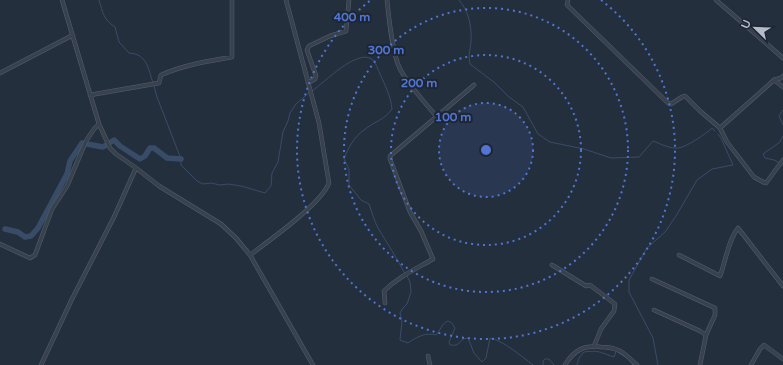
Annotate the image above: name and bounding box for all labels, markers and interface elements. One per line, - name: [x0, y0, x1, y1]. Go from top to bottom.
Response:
- north arrow: [735, 8, 775, 48]
- text: 400 m: [334, 10, 370, 24]
- text: U: [739, 18, 754, 31]
- text: 300 m: [368, 43, 404, 57]
- text: 200 m: [401, 76, 437, 90]
- text: 100 m: [435, 110, 471, 124]
- centre of rings: [479, 143, 493, 157]

